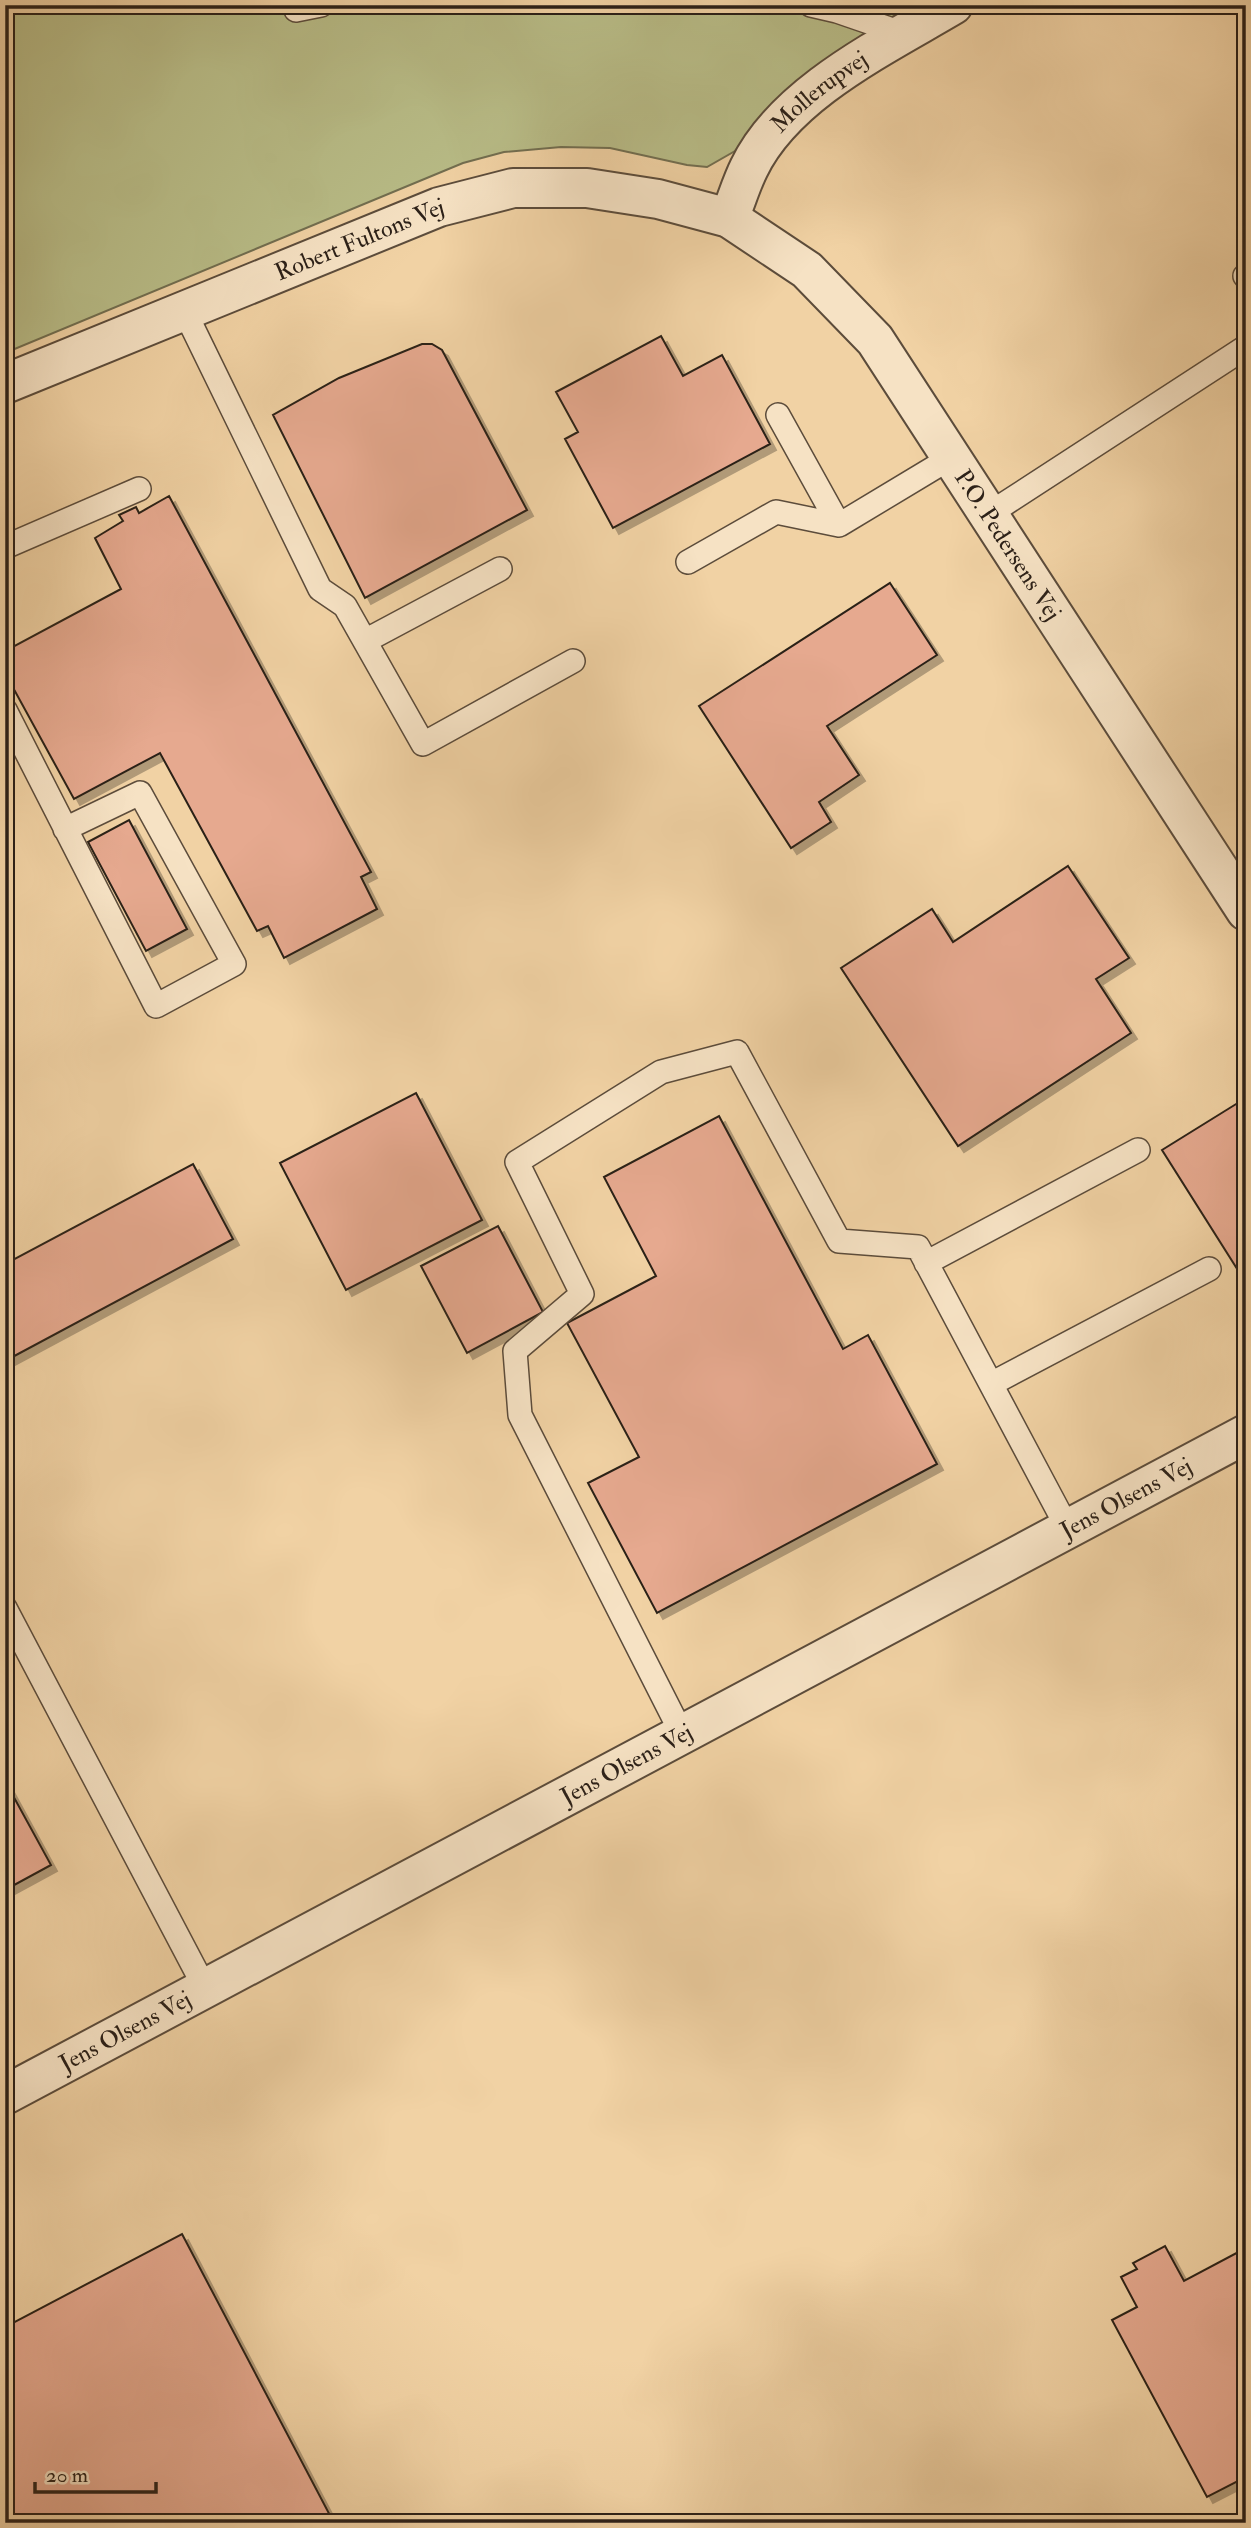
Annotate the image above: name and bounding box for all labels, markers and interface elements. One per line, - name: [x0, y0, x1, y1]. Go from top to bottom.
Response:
- street label: Mollerupvej: [764, 43, 873, 139]
- street label: Robert Fultons Vej: [270, 191, 447, 288]
- street label: P.O. Pedersens Vej: [948, 463, 1068, 626]
- street label: Jens Olsens Vej: [1054, 1450, 1197, 1546]
- street label: Jens Olsens Vej: [554, 1716, 698, 1812]
- street label: Jens Olsens Vej: [53, 1983, 196, 2079]
- scale bar: [35, 2451, 156, 2495]
- text: 20 m: [46, 2462, 88, 2489]

